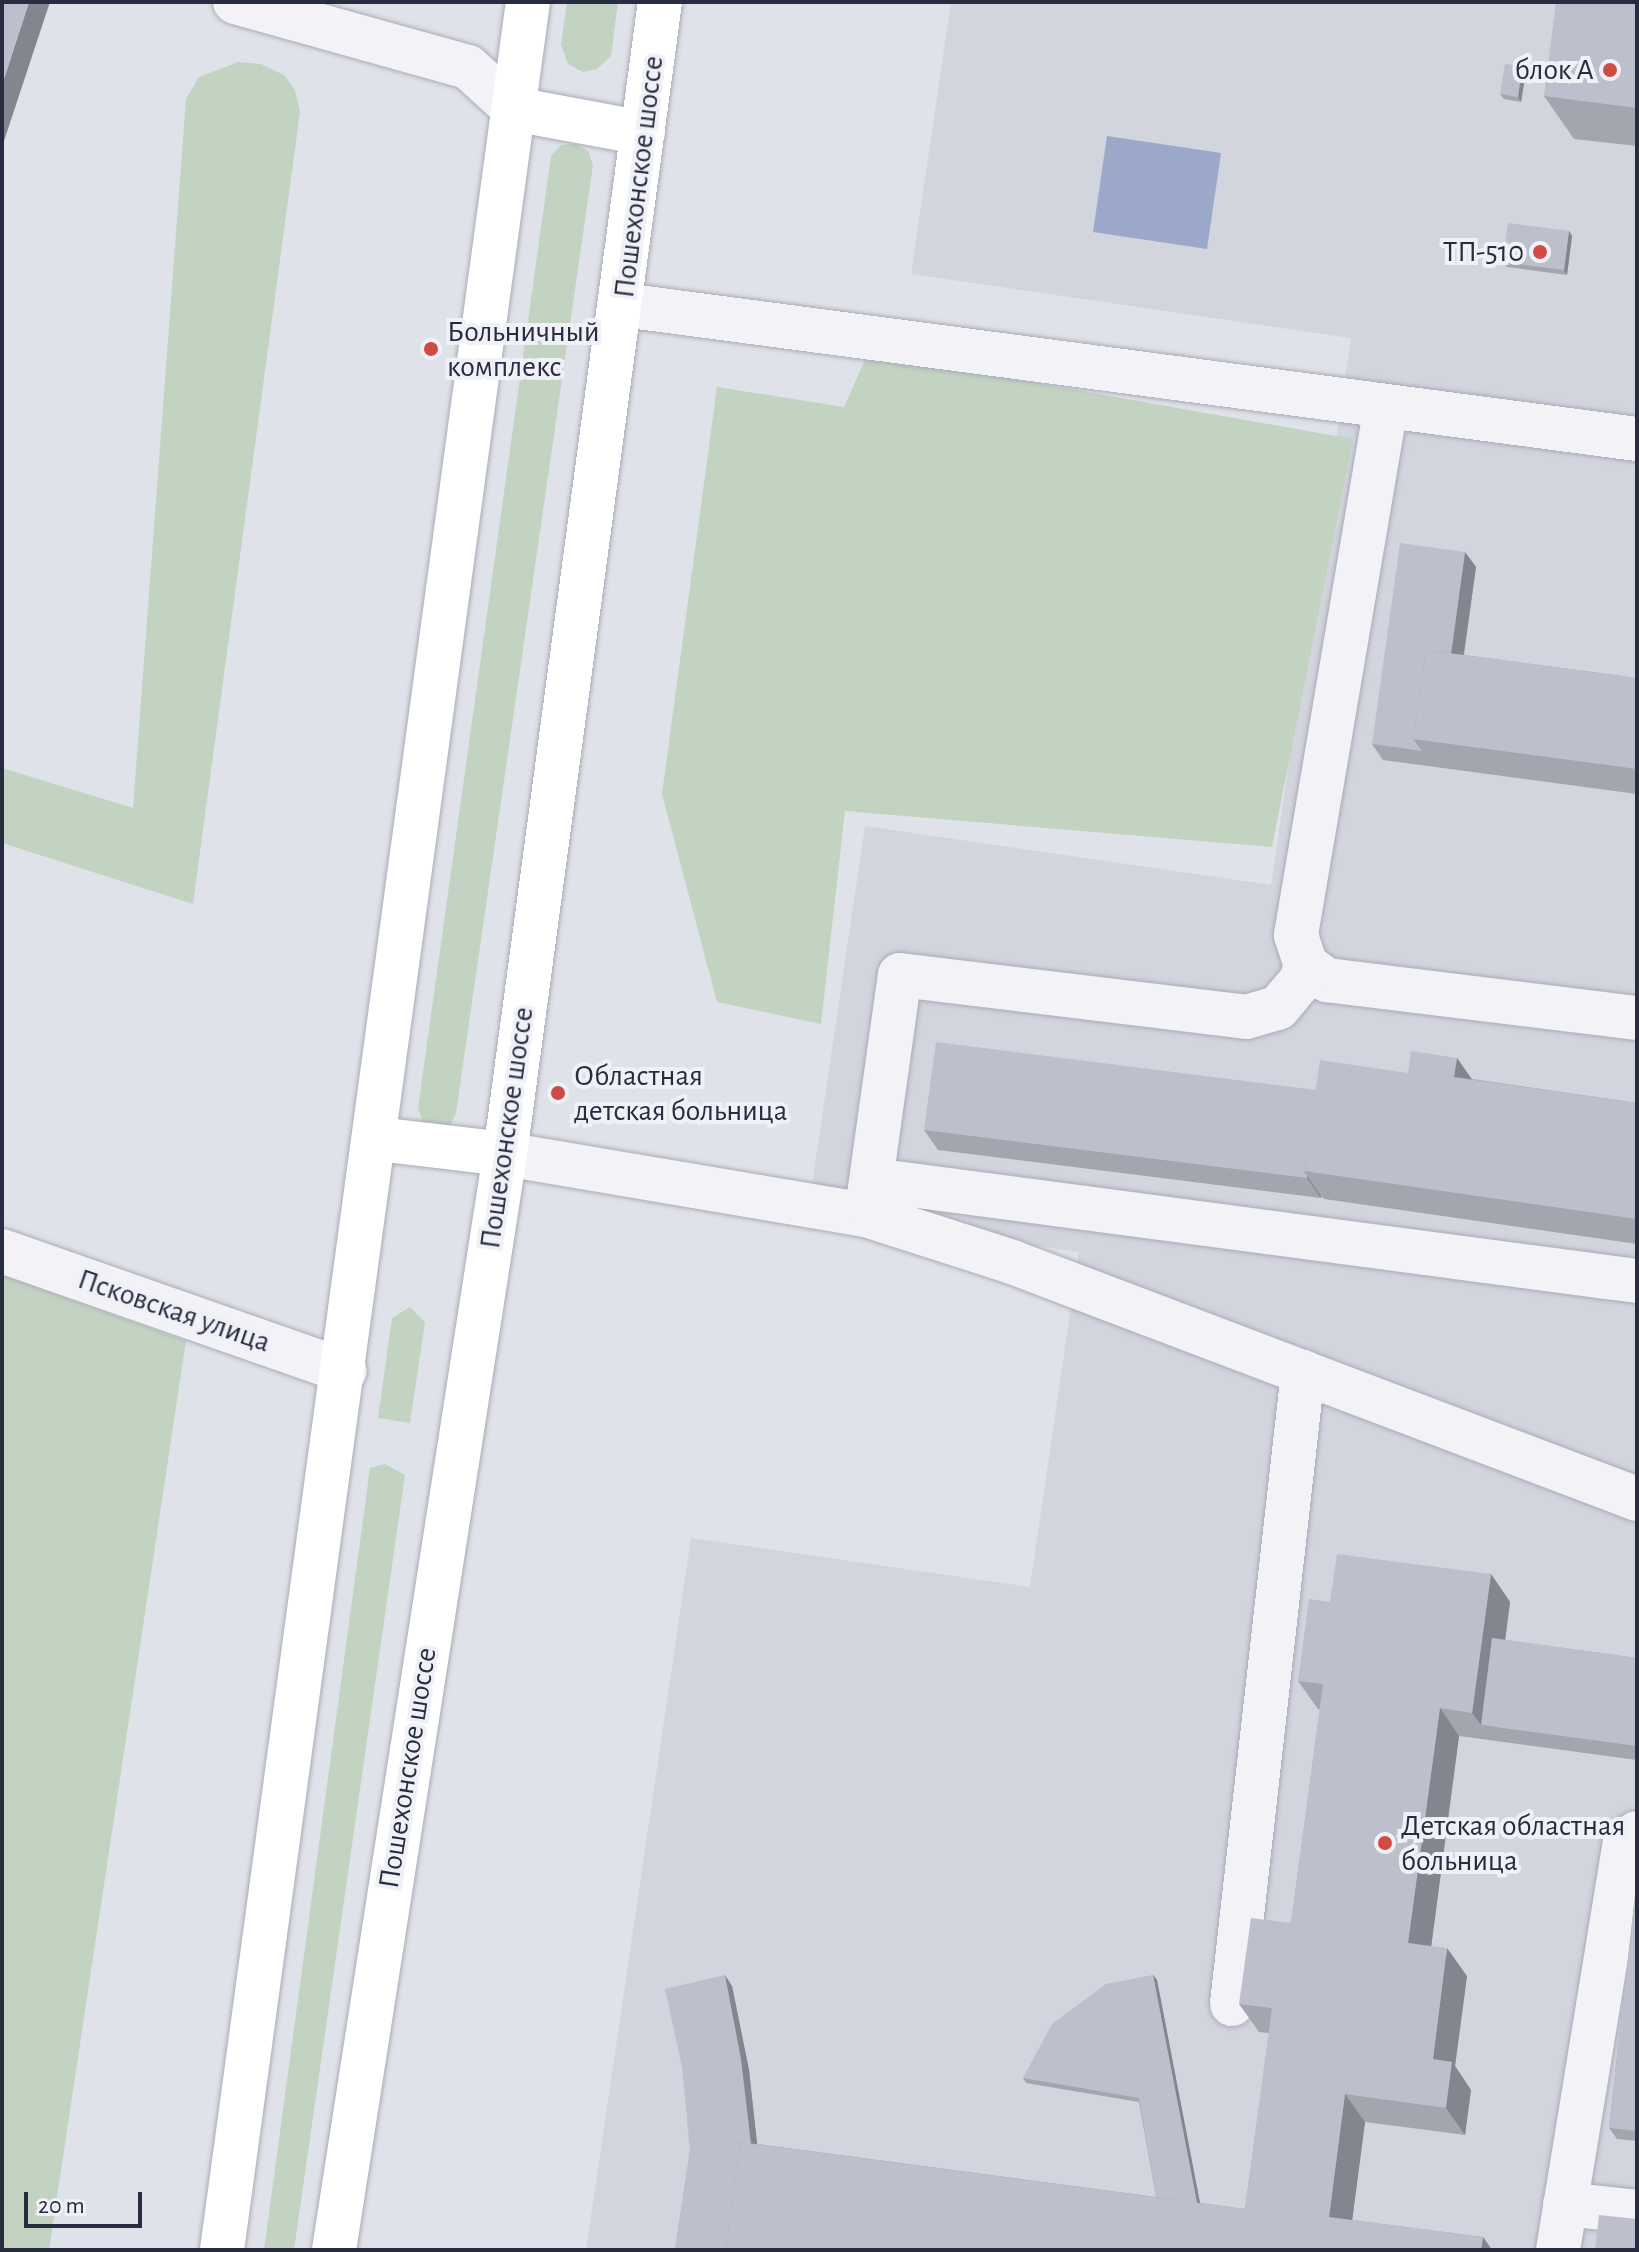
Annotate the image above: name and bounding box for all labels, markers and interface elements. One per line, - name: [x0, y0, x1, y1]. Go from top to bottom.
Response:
- place label: блок А: [1515, 52, 1594, 88]
- street label: Пошехонское шоссе: [606, 54, 672, 300]
- marker: блок А: [1601, 61, 1619, 79]
- place label: ТП-510: [1443, 234, 1524, 270]
- marker: ТП-510: [1531, 243, 1549, 261]
- place label: Больничный комплекс: [447, 314, 600, 384]
- marker: Больничный комплекс: [422, 340, 440, 358]
- street label: Пошехонское шоссе: [472, 1005, 542, 1251]
- place label: Областная детская больница: [574, 1058, 787, 1128]
- marker: Областная детская больница: [549, 1084, 567, 1102]
- street label: Псковская улица: [73, 1261, 275, 1361]
- street label: Пошехонское шоссе: [371, 1645, 445, 1891]
- place label: Детская областная больница: [1401, 1808, 1625, 1878]
- marker: Детская областная больница: [1376, 1834, 1394, 1852]
- scale bar: [28, 2176, 146, 2226]
- text: 20 m: [38, 2194, 85, 2218]

